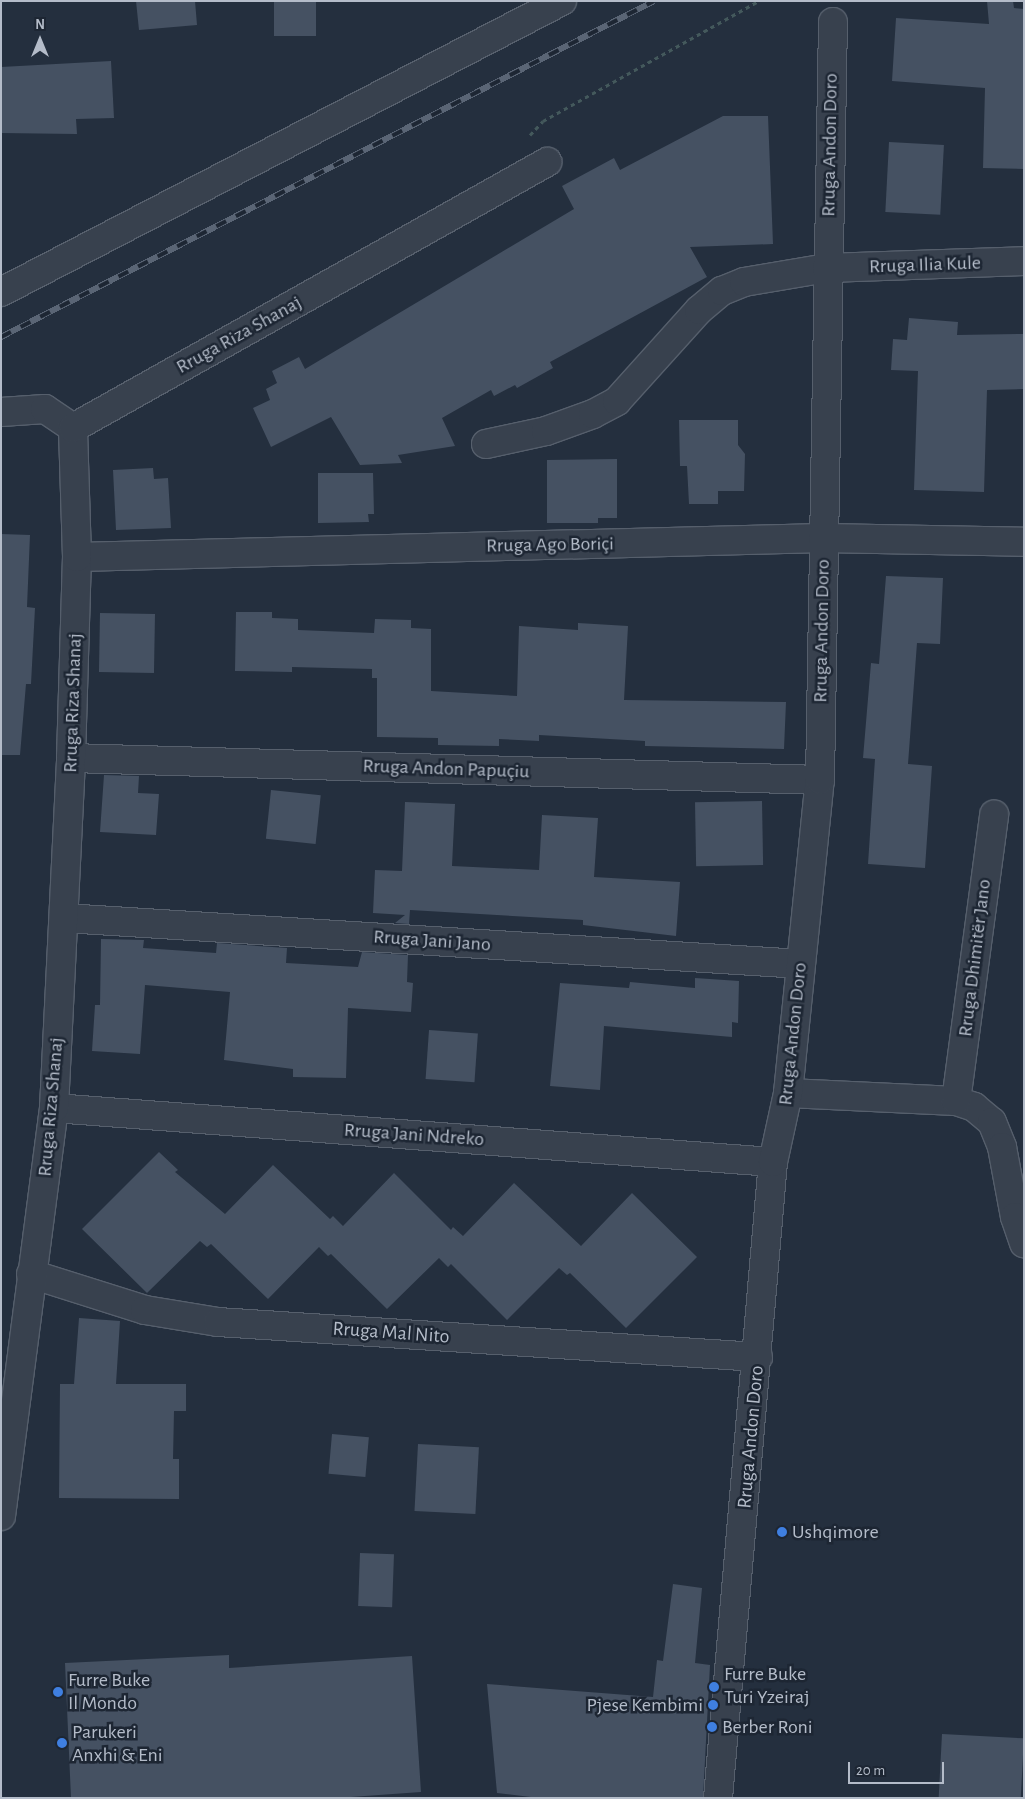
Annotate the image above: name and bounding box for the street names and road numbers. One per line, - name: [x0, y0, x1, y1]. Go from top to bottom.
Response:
- street label: Rruga Andon Doro: [817, 73, 843, 217]
- street label: Rruga Ilia Kule: [869, 251, 981, 279]
- street label: Rruga Riza Shanaj: [172, 291, 306, 379]
- street label: Rruga Ago Boriçi: [486, 532, 614, 558]
- street label: Rruga Andon Doro: [809, 559, 835, 703]
- street label: Rruga Riza Shanaj: [59, 633, 87, 773]
- street label: Rruga Andon Papuçiu: [362, 754, 530, 784]
- street label: Rruga Dhimitër Jano: [953, 878, 997, 1038]
- street label: Rruga Jani Jano: [372, 925, 492, 957]
- street label: Rruga Andon Doro: [774, 961, 812, 1107]
- street label: Rruga Riza Shanaj: [33, 1036, 69, 1178]
- street label: Rruga Jani Ndreko: [343, 1118, 485, 1152]
- street label: Rruga Mal Nito: [332, 1317, 450, 1349]
- street label: Rruga Andon Doro: [733, 1364, 769, 1510]

